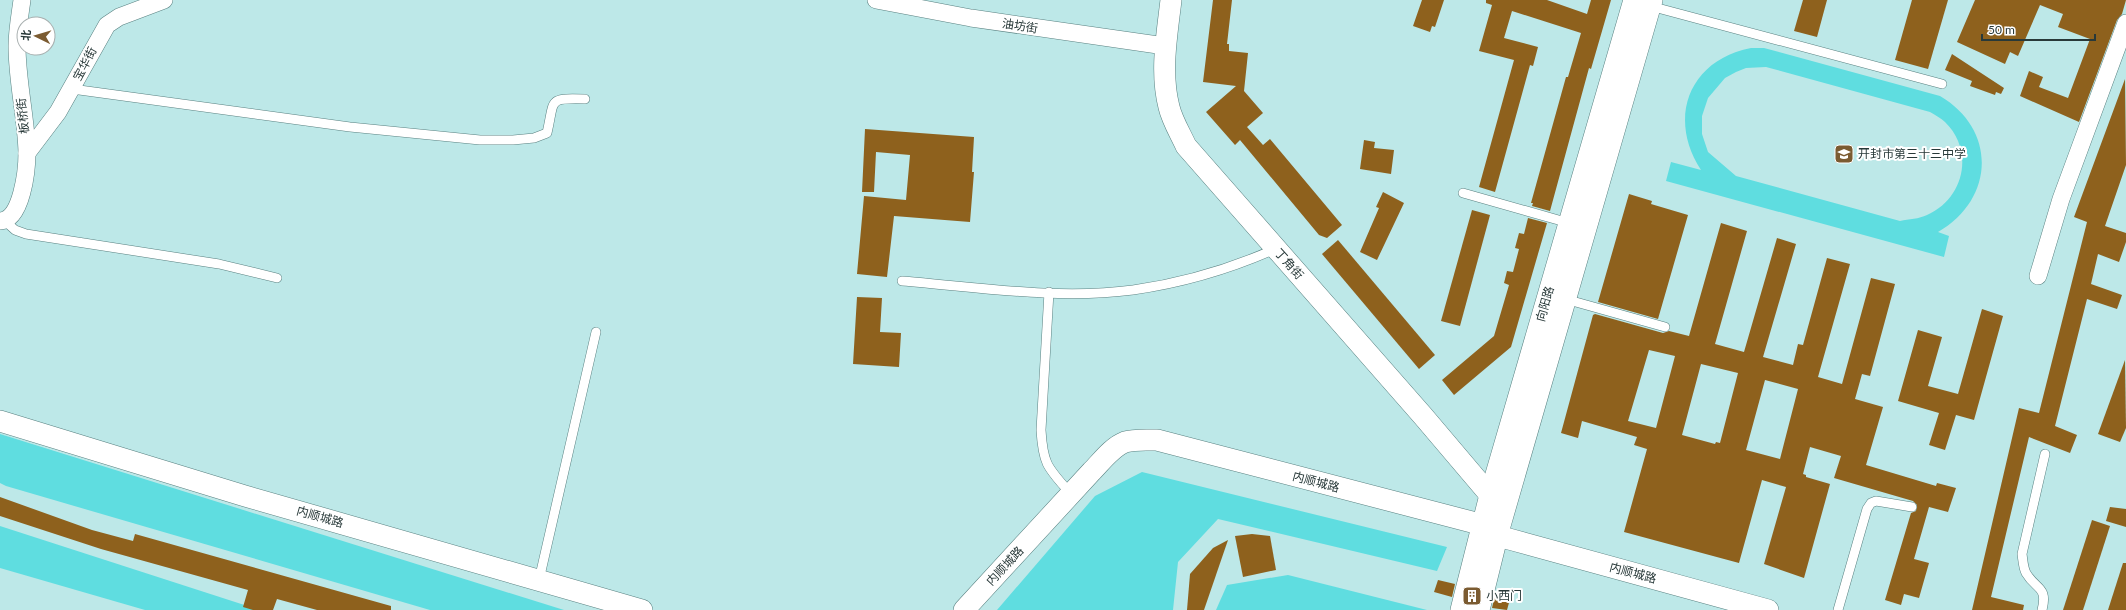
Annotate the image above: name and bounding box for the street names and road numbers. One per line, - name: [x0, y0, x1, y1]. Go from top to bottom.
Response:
- street label: 油坊街: [1001, 15, 1039, 36]
- street label: 宝华街: [69, 44, 100, 83]
- street label: 板桥街: [13, 97, 32, 135]
- street label: 丁角街: [1272, 245, 1307, 282]
- street label: 向阳路: [1532, 284, 1557, 323]
- street label: 内顺城路: [1291, 468, 1341, 495]
- street label: 内顺城路: [295, 503, 345, 530]
- street label: 内顺城路: [983, 543, 1026, 588]
- street label: 内顺城路: [1608, 559, 1658, 586]

